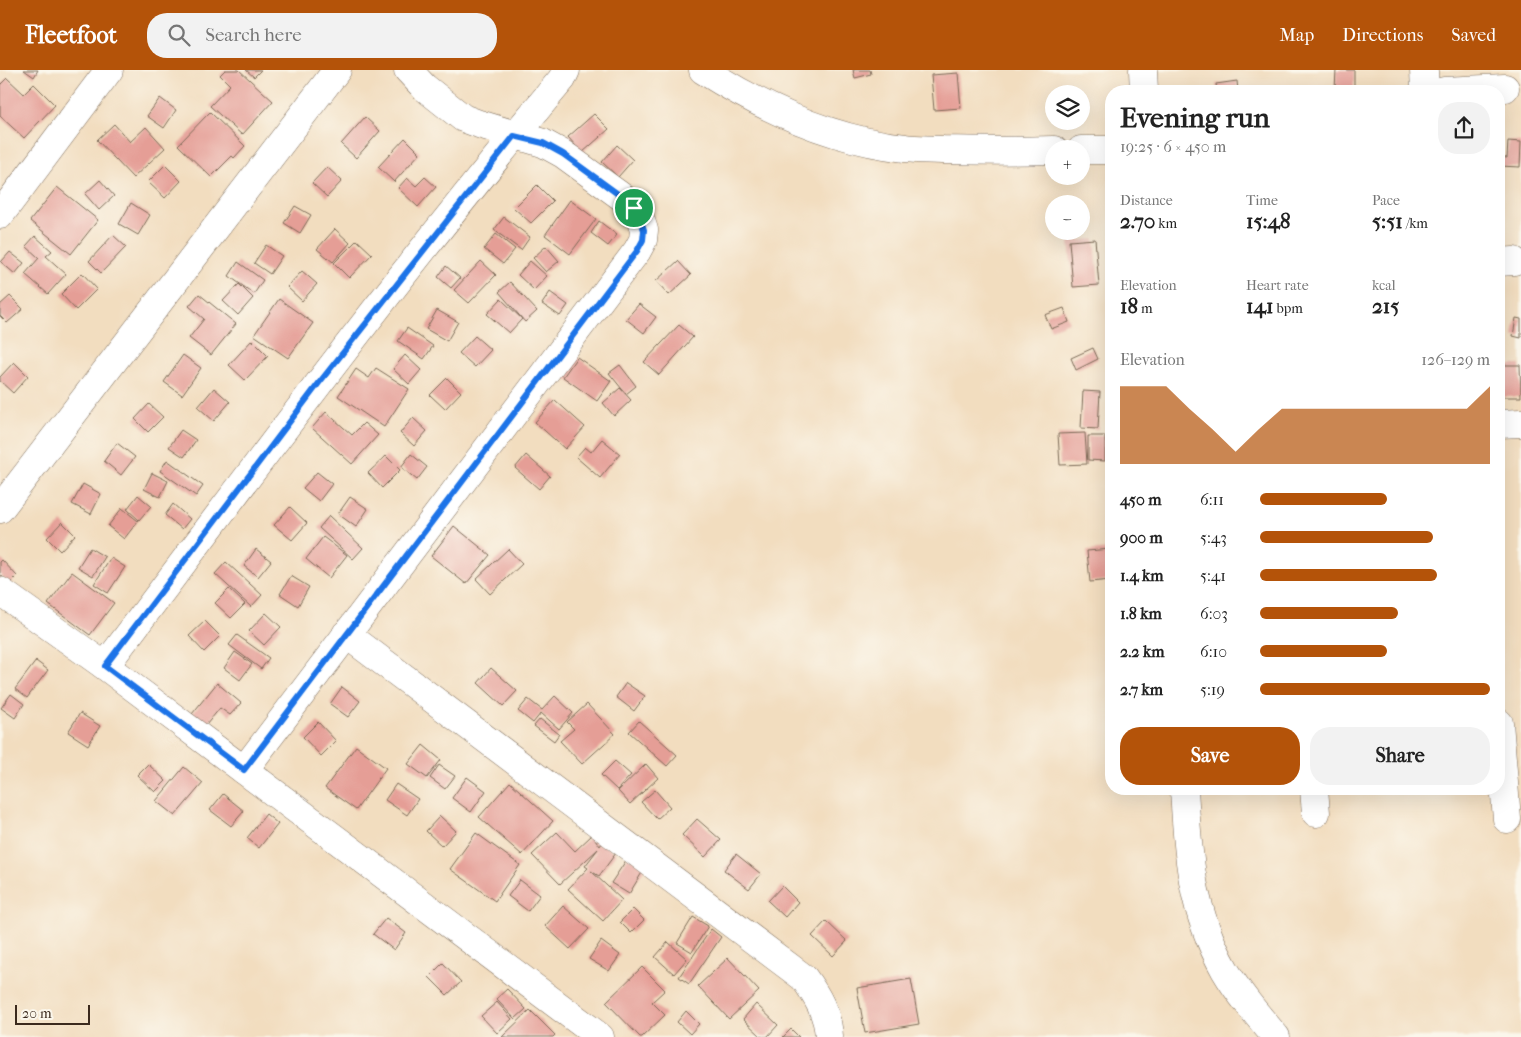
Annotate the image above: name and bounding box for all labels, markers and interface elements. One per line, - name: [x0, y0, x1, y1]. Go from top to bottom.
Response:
- search box: [147, 13, 497, 58]
- text: Fleetfoot: [25, 21, 117, 49]
- icon: search: [165, 21, 193, 49]
- text: Search here: [205, 24, 302, 46]
- text: Map: [1280, 25, 1314, 46]
- text: Directions: [1342, 25, 1423, 46]
- text: Saved: [1451, 25, 1496, 46]
- map controls: [1045, 85, 1090, 240]
- button: layers: [1045, 85, 1090, 130]
- text: Evening run: [1120, 101, 1270, 134]
- button: share: [1438, 102, 1490, 154]
- text: 19:25 · 6 × 450 m: [1120, 137, 1226, 156]
- button: +: [1045, 140, 1090, 185]
- pin: [613, 187, 655, 229]
- text: Distance: [1120, 192, 1173, 209]
- text: Time: [1246, 192, 1278, 209]
- text: Pace: [1372, 192, 1400, 209]
- icon: arrive: [620, 194, 648, 222]
- button: −: [1045, 195, 1090, 240]
- text: 2.70: [1120, 209, 1155, 233]
- text: 15:48: [1246, 209, 1291, 233]
- text: 5:51: [1372, 209, 1403, 233]
- text: km: [1155, 215, 1177, 232]
- text: /km: [1403, 215, 1428, 232]
- text: Elevation: [1120, 277, 1177, 294]
- text: Heart rate: [1246, 277, 1309, 294]
- text: kcal: [1372, 277, 1396, 294]
- text: 18: [1120, 294, 1138, 318]
- text: 141: [1246, 294, 1273, 318]
- text: 215: [1372, 294, 1399, 318]
- text: m: [1138, 300, 1153, 317]
- text: bpm: [1273, 300, 1303, 317]
- text: Elevation: [1120, 350, 1185, 369]
- text: 126–129 m: [1421, 350, 1490, 369]
- text: 450 m: [1120, 490, 1161, 509]
- text: 6:11: [1200, 490, 1224, 509]
- text: 900 m: [1120, 528, 1163, 547]
- text: 5:43: [1200, 528, 1227, 547]
- text: 1.4 km: [1120, 566, 1164, 585]
- text: 5:41: [1200, 566, 1226, 585]
- text: 1.8 km: [1120, 604, 1162, 623]
- text: 6:03: [1200, 604, 1228, 623]
- text: 2.2 km: [1120, 642, 1165, 661]
- text: 6:10: [1200, 642, 1227, 661]
- text: 2.7 km: [1120, 680, 1163, 699]
- text: 5:19: [1200, 680, 1225, 699]
- button: Save: [1120, 727, 1300, 785]
- button: Share: [1310, 727, 1490, 785]
- scale bar: [15, 1002, 90, 1025]
- text: 20 m: [22, 1005, 52, 1022]

